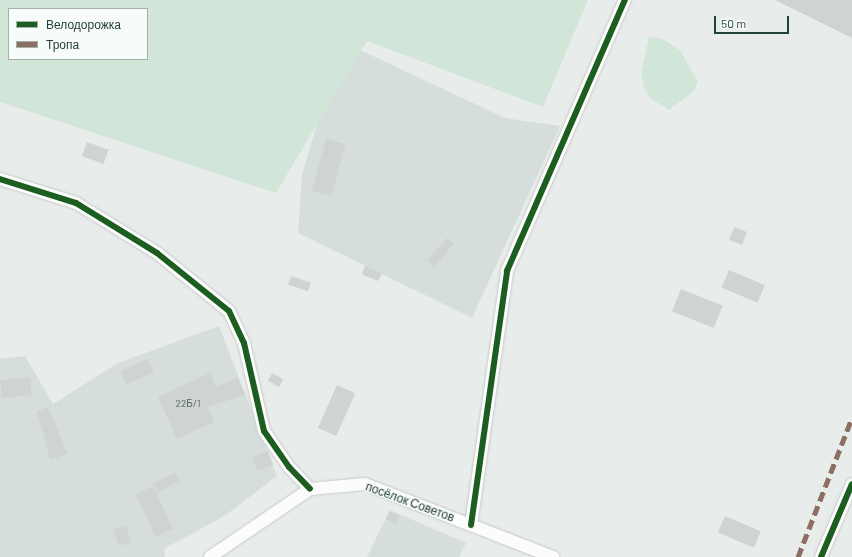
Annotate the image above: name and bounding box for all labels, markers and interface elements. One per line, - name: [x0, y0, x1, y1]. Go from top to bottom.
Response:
- legend: [8, 8, 148, 60]
- scale bar: [716, 8, 791, 34]
- text: 50 m: [721, 16, 746, 30]
- text: Велодорожка: [46, 17, 121, 31]
- text: Тропа: [46, 37, 79, 51]
- house number: 22Б/1: [176, 398, 200, 410]
- street label: посёлок Советов: [364, 479, 456, 525]

